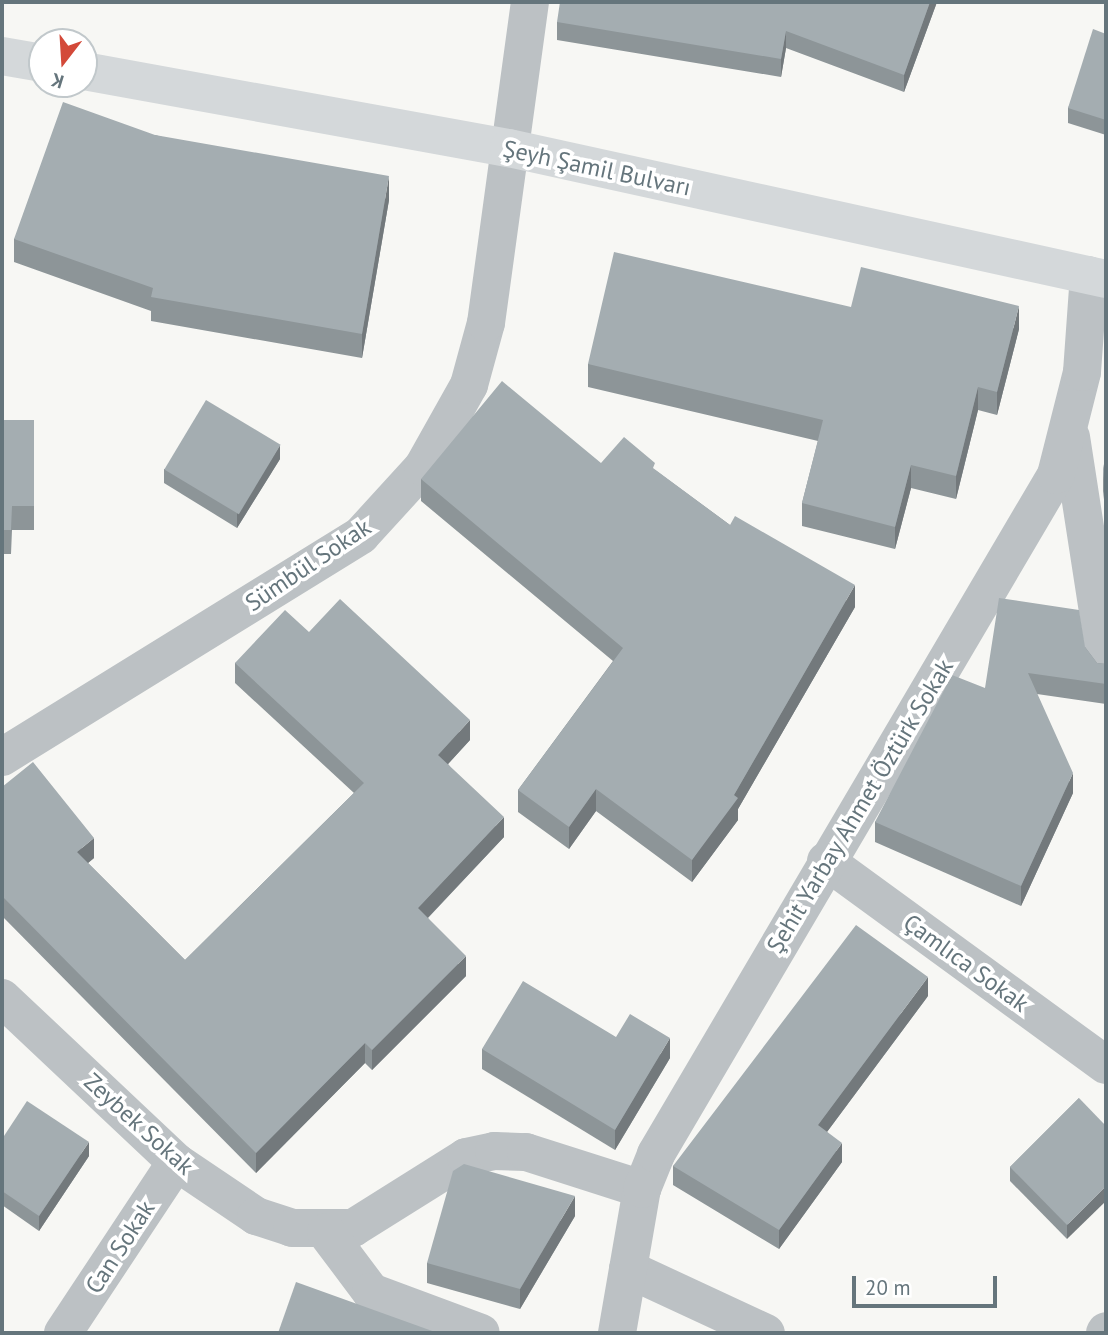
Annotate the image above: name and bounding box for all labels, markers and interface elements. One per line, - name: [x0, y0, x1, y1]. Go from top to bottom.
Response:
- north arrow: [28, 28, 98, 98]
- text: K: [48, 68, 67, 94]
- street label: Şeyh Şamil Bulvarı: [501, 134, 693, 202]
- street label: Sümbül Sokak: [240, 513, 376, 617]
- street label: Şehit Yarbay Ahmet Öztürk Sokak: [760, 653, 960, 959]
- street label: Çamlıca Sokak: [898, 908, 1034, 1018]
- street label: Zeybek Sokak: [78, 1067, 200, 1181]
- street label: Can Sokak: [79, 1195, 161, 1299]
- scale bar: [856, 1262, 1001, 1306]
- text: 20 m: [865, 1274, 911, 1301]

